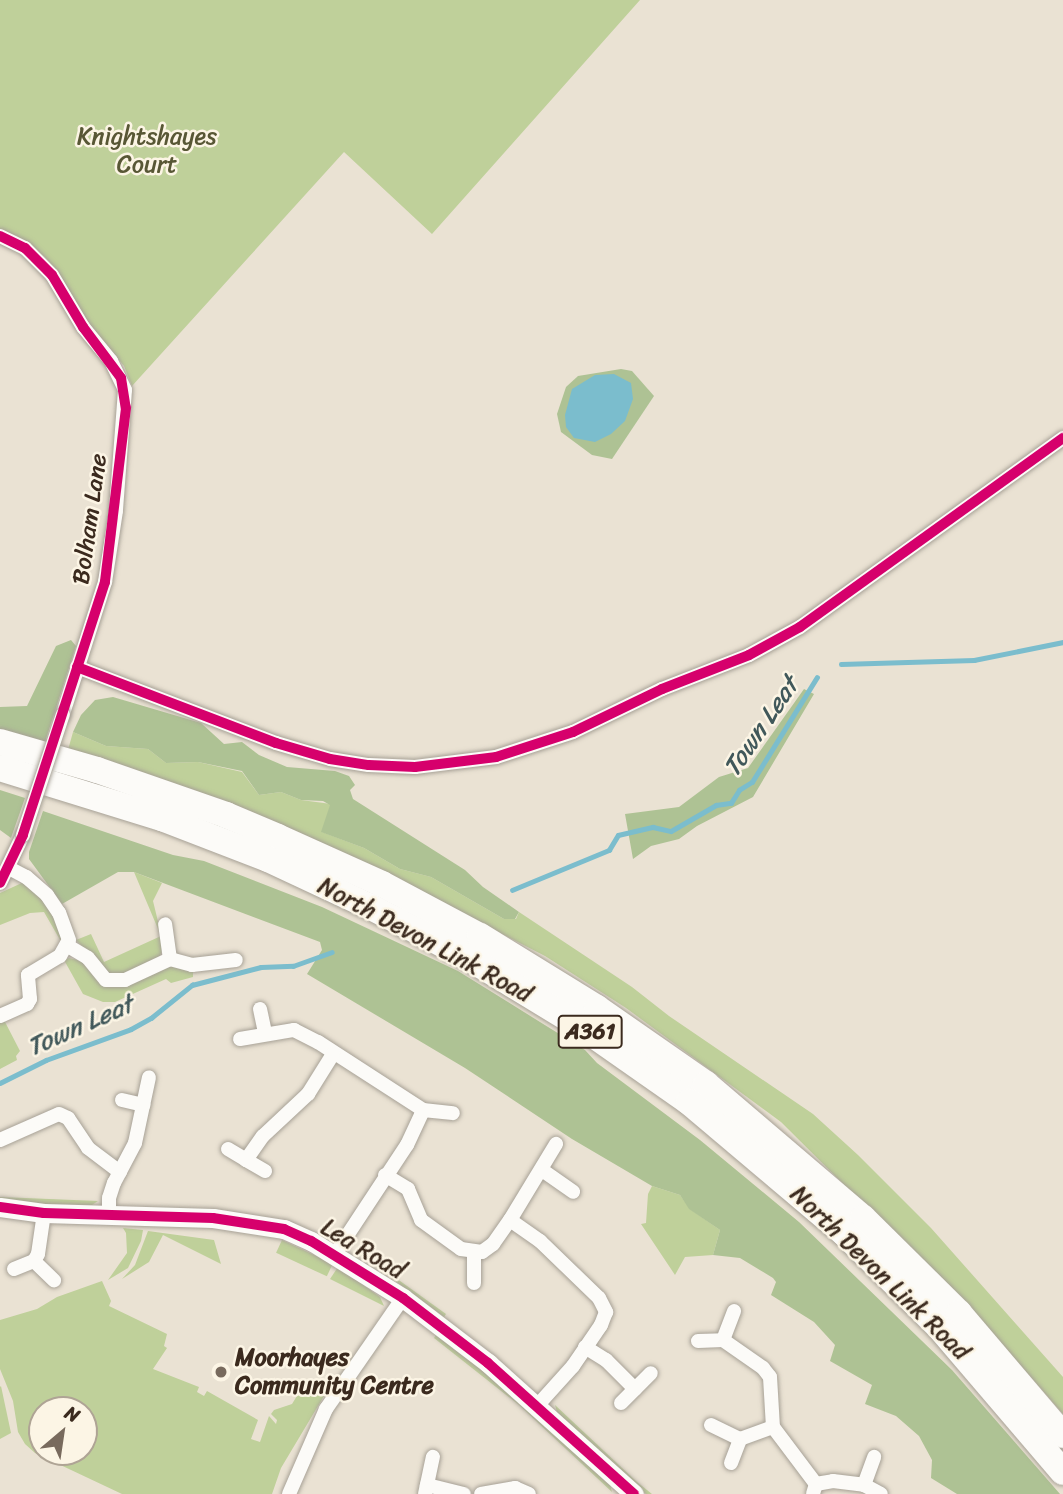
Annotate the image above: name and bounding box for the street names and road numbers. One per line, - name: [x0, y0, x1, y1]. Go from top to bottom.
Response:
- street label: Bolham Lane: [67, 452, 113, 586]
- street label: North Devon Link Road: [313, 871, 537, 1009]
- road number: A361: [557, 1012, 623, 1051]
- street label: North Devon Link Road: [784, 1180, 976, 1366]
- street label: Lea Road: [316, 1213, 410, 1285]

